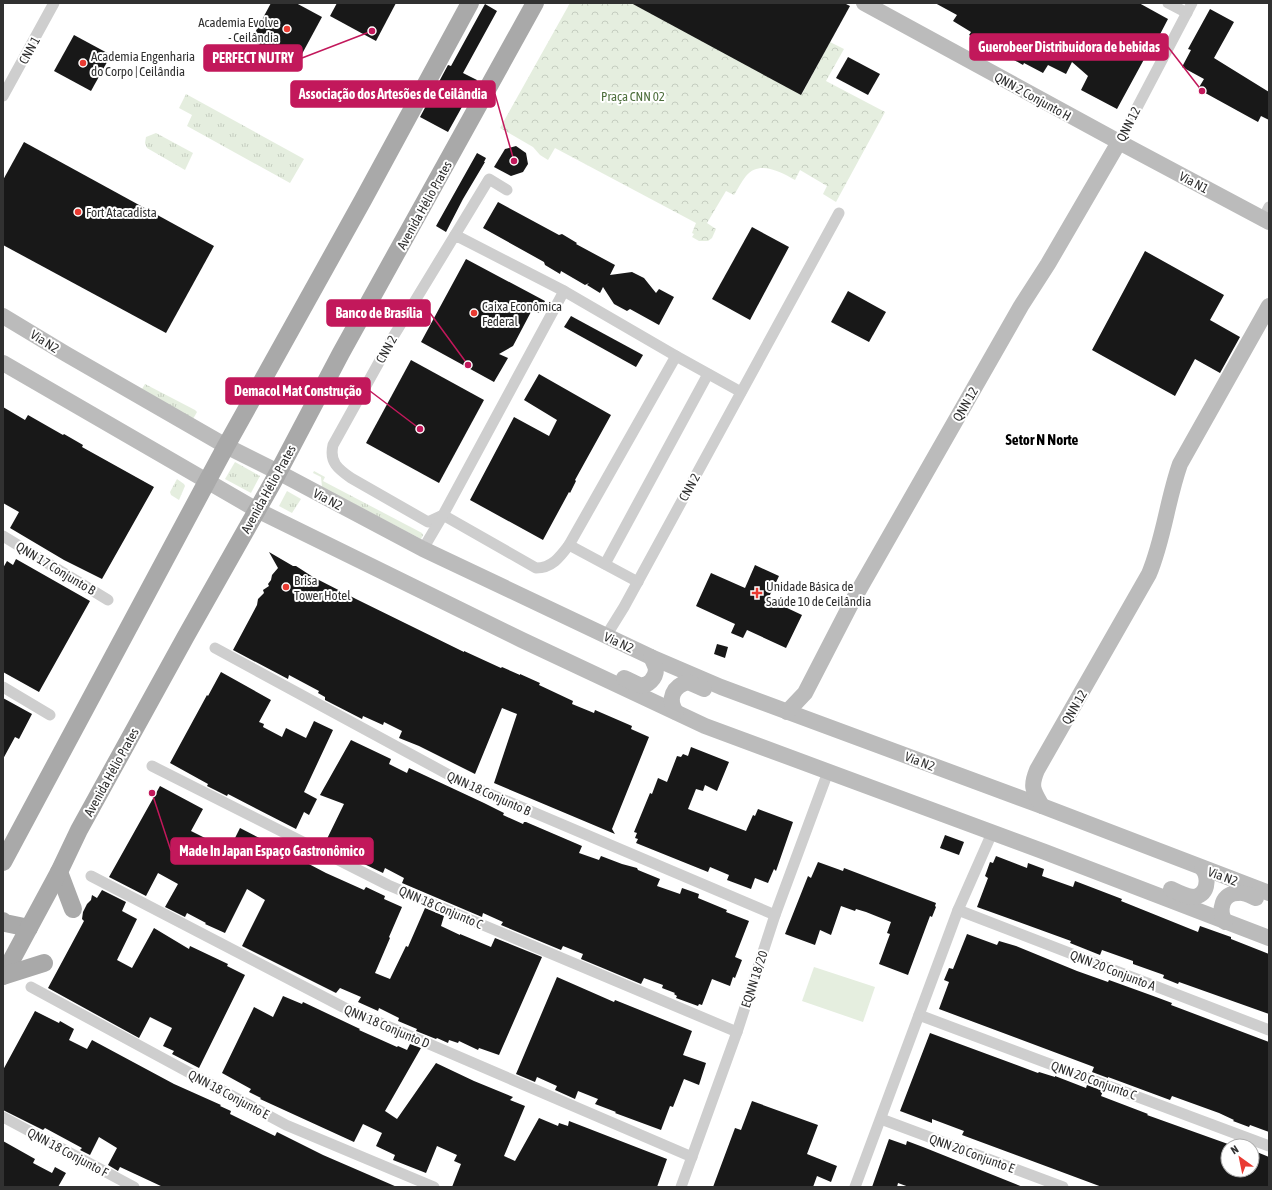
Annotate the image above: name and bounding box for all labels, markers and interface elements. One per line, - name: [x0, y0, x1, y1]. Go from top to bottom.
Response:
- place label: Academia Evolve - Ceilândia: [198, 15, 279, 45]
- marker: Academia Evolve - Ceilândia: [282, 24, 292, 34]
- street label: CNN 1: [16, 34, 43, 67]
- callout: Guerobeer Distribuidora de bebidas: [970, 34, 1168, 60]
- text: Guerobeer Distribuidora de bebidas: [978, 39, 1160, 55]
- callout: PERFECT NUTRY: [204, 45, 302, 71]
- place label: Academia Engenharia do Corpo | Ceilândia: [91, 49, 195, 79]
- text: PERFECT NUTRY: [212, 50, 295, 66]
- marker: Academia Engenharia do Corpo | Ceilândia: [78, 58, 88, 68]
- street label: QNN 2 Conjunto H: [992, 69, 1074, 124]
- callout: Associação dos Artesões de Ceilândia: [291, 81, 495, 107]
- text: Associação dos Artesões de Ceilândia: [298, 86, 488, 102]
- park label: Praça CNN 02: [601, 89, 665, 104]
- street label: QNN 12: [1113, 104, 1144, 144]
- street label: Avenida Hélio Prates: [394, 158, 455, 252]
- street label: Via N1: [1177, 169, 1211, 196]
- place label: Fort Atacadista: [86, 205, 157, 220]
- marker: Fort Atacadista: [73, 207, 83, 217]
- place label: Caixa Econômica Federal: [482, 299, 562, 329]
- callout: Banco de Brasília: [327, 300, 430, 326]
- text: Banco de Brasília: [335, 305, 423, 321]
- marker: Caixa Econômica Federal: [469, 308, 479, 318]
- street label: Via N2: [28, 327, 62, 356]
- street label: CNN 2: [373, 333, 400, 366]
- callout: Demacol Mat Construção: [226, 378, 370, 404]
- text: Demacol Mat Construção: [234, 383, 362, 399]
- street label: QNN 12: [950, 385, 981, 424]
- district label: Setor N Norte: [1006, 431, 1079, 448]
- street label: Avenida Hélio Prates: [238, 442, 299, 536]
- street label: CNN 2: [676, 471, 703, 504]
- street label: Via N2: [311, 486, 345, 513]
- street label: QNN 17 Conjunto B: [13, 539, 99, 599]
- place label: Brisa Tower Hotel: [294, 573, 351, 603]
- place label: Unidade Básica de Saúde 10 de Ceilândia: [766, 579, 871, 609]
- marker: Brisa Tower Hotel: [281, 582, 291, 592]
- marker: Unidade Básica de Saúde 10 de Ceilândia: [751, 587, 763, 599]
- street label: Via N2: [602, 629, 636, 656]
- street label: QNN 12: [1059, 688, 1090, 727]
- street label: Avenida Hélio Prates: [81, 725, 142, 819]
- street label: Via N2: [903, 749, 937, 774]
- street label: QNN 18 Conjunto B: [445, 768, 534, 819]
- callout: Made In Japan Espaço Gastronômico: [171, 838, 373, 864]
- text: Made In Japan Espaço Gastronômico: [179, 843, 365, 859]
- street label: Via N2: [1206, 864, 1240, 889]
- street label: QNN 18 Conjunto C: [396, 883, 485, 932]
- street label: QNN 20 Conjunto A: [1068, 947, 1158, 994]
- street label: EQNN 18/20: [738, 949, 771, 1010]
- street label: QNN 18 Conjunto D: [342, 1002, 432, 1051]
- street label: QNN 20 Conjunto C: [1049, 1058, 1139, 1103]
- street label: QNN 18 Conjunto E: [186, 1067, 272, 1122]
- street label: QNN 18 Conjunto F: [25, 1125, 111, 1180]
- street label: QNN 20 Conjunto E: [927, 1131, 1017, 1176]
- north arrow: [1220, 1138, 1260, 1178]
- text: N: [1229, 1143, 1241, 1156]

